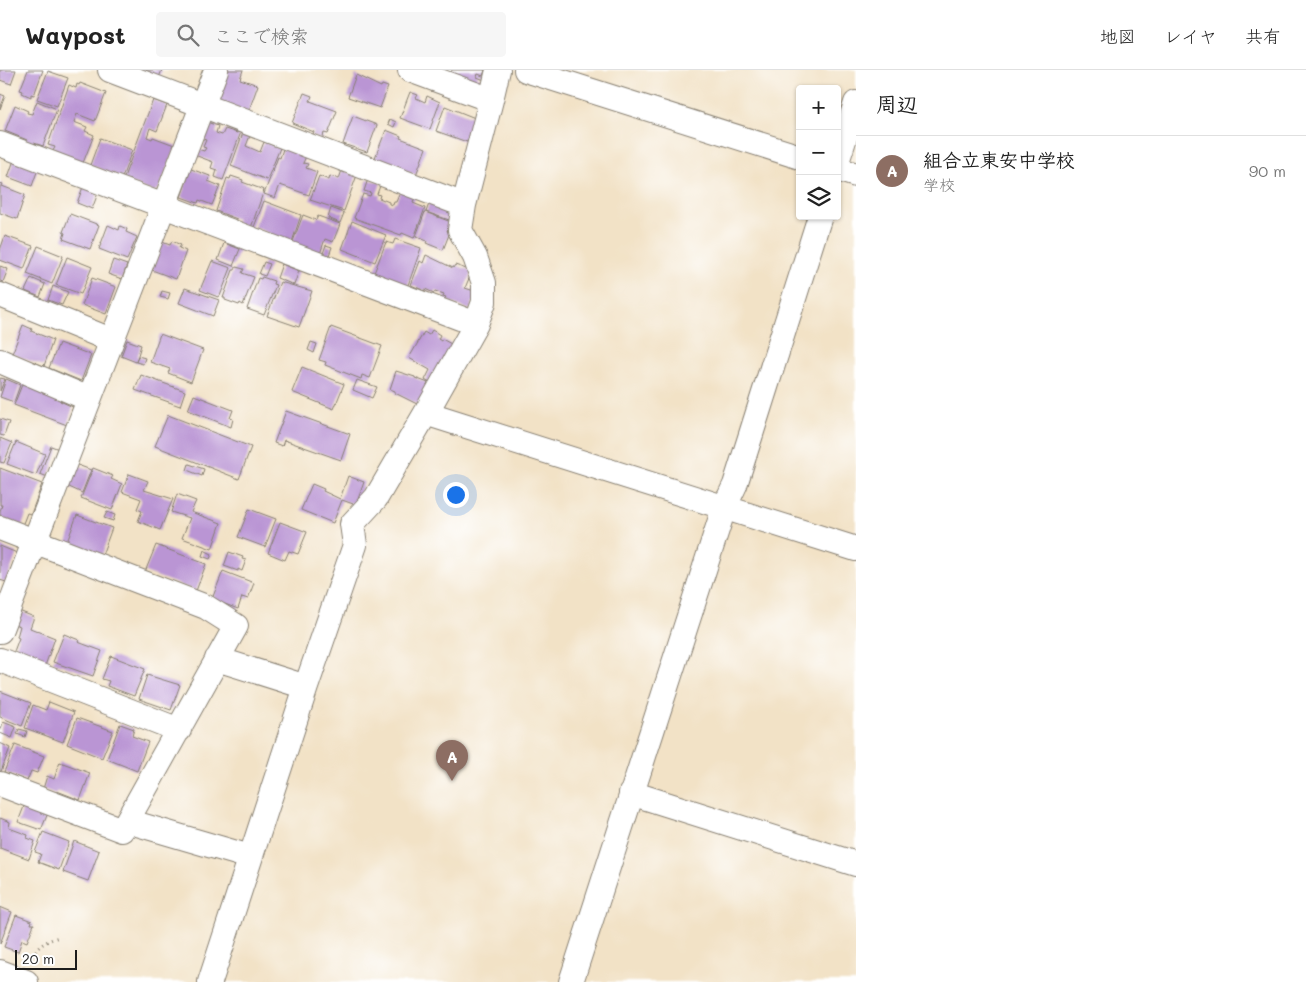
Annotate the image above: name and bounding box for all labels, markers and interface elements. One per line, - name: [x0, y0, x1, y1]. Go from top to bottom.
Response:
- search box: [156, 12, 506, 57]
- text: Waypost: [25, 19, 126, 50]
- icon: search: [174, 21, 202, 49]
- text: ここで検索: [214, 23, 309, 48]
- text: 地図: [1100, 24, 1136, 48]
- text: レイヤ: [1164, 24, 1217, 48]
- text: 共有: [1245, 24, 1281, 48]
- map controls: [796, 85, 841, 220]
- button: +: [796, 85, 841, 130]
- text: 周辺: [876, 90, 918, 117]
- button: −: [796, 130, 841, 175]
- text: 組合立東安中学校: [923, 147, 1075, 172]
- text: A: [886, 160, 898, 181]
- text: 90 m: [1249, 160, 1286, 181]
- text: 学校: [923, 174, 955, 195]
- button: layers: [796, 175, 841, 220]
- your location: [443, 482, 469, 508]
- pin: A: [436, 740, 468, 781]
- scale bar: [15, 947, 78, 970]
- text: 20 m: [22, 949, 54, 968]

